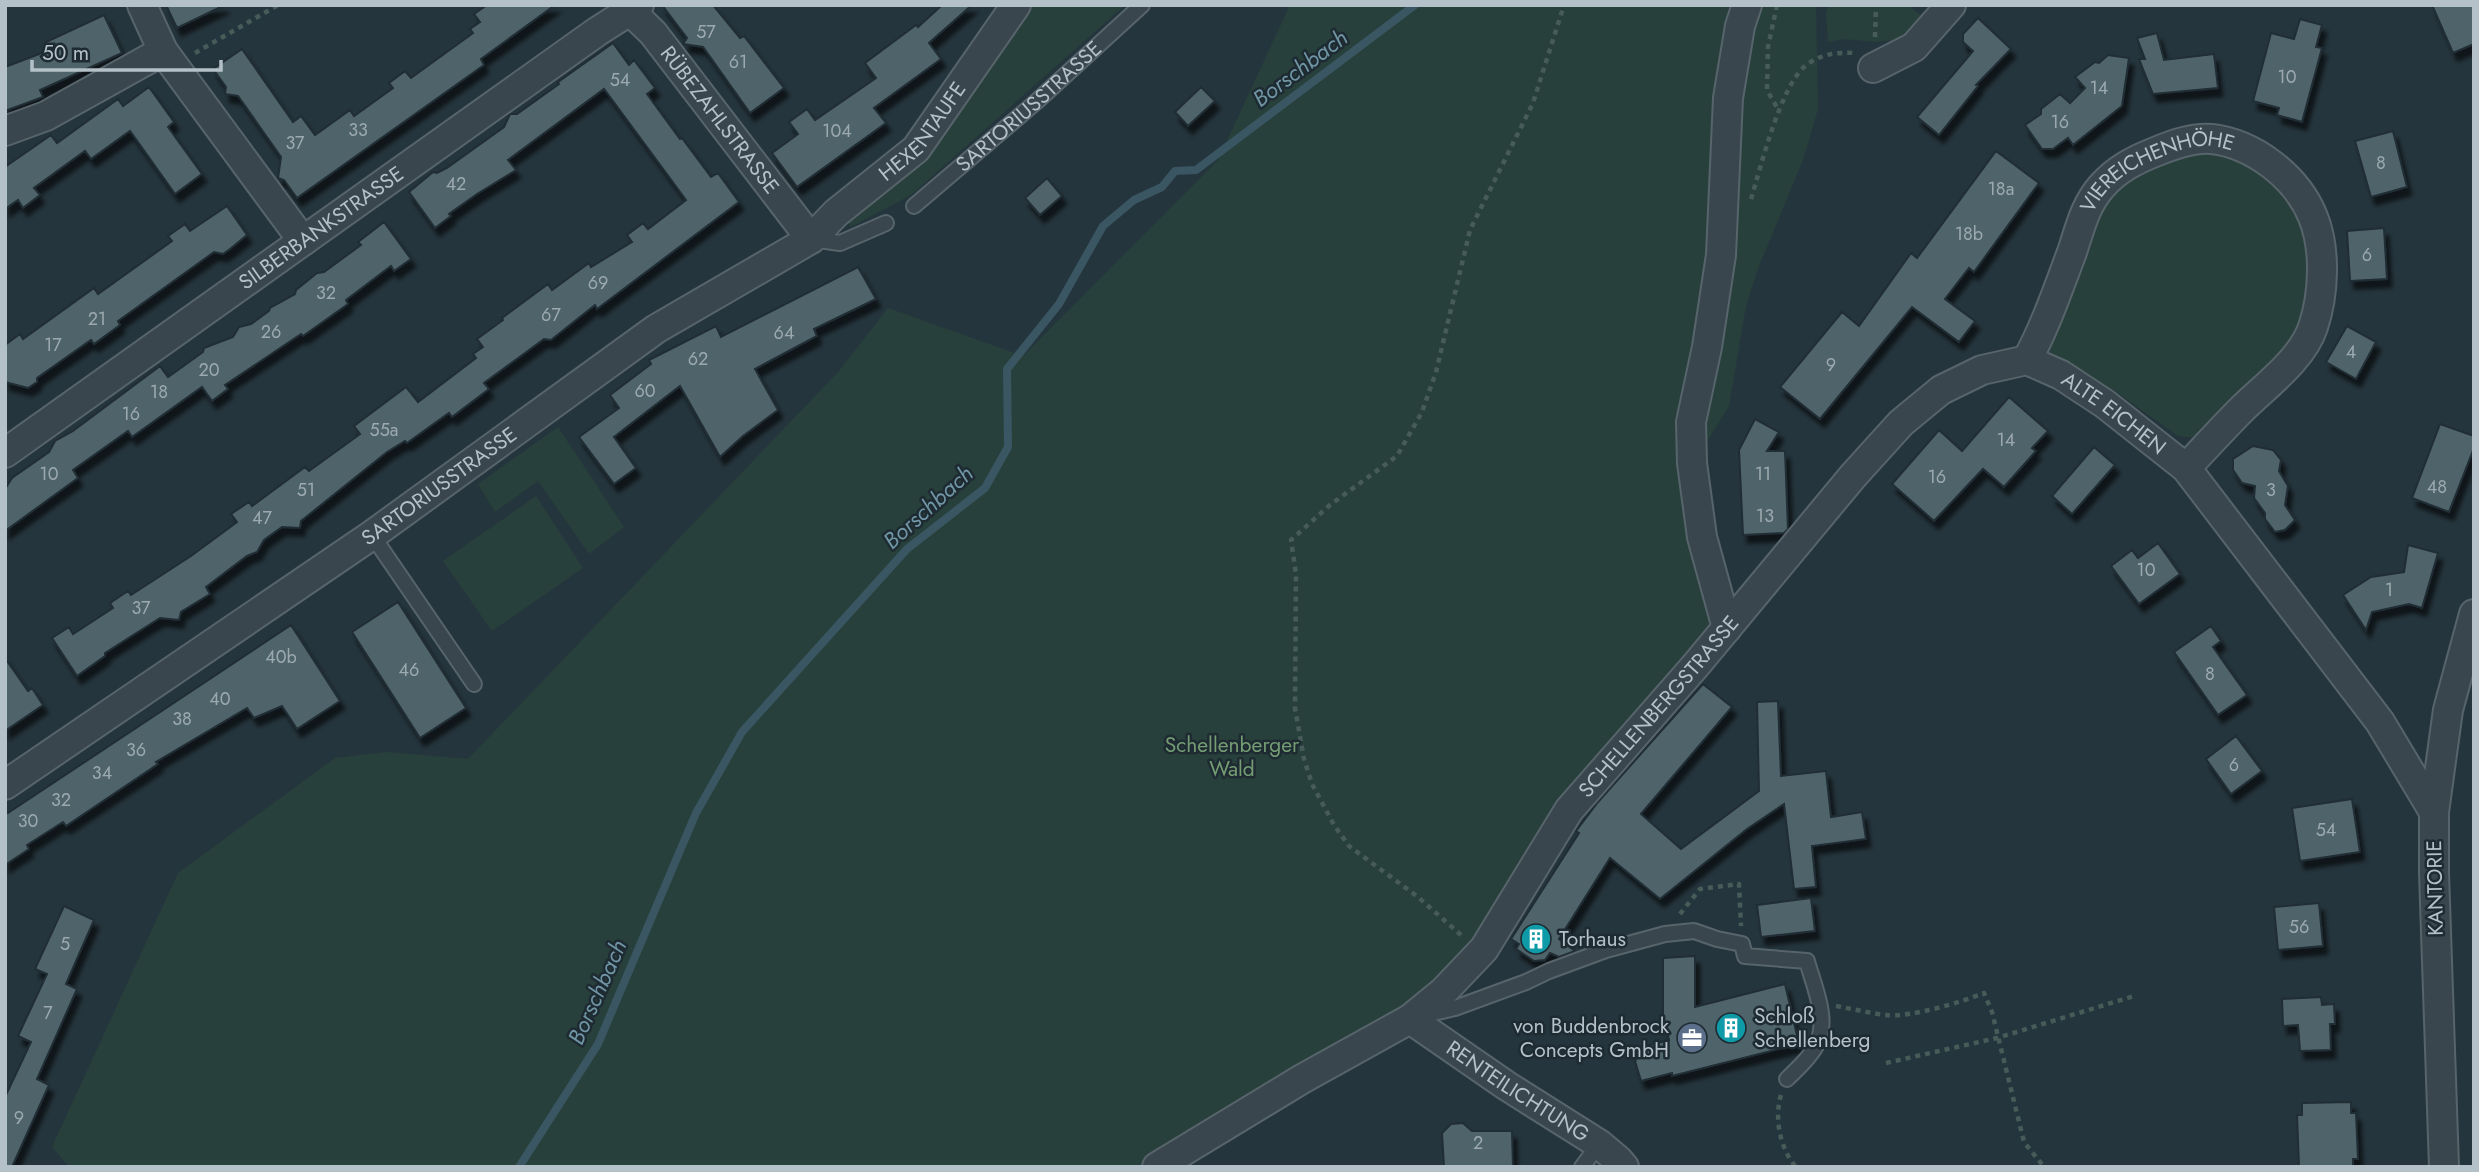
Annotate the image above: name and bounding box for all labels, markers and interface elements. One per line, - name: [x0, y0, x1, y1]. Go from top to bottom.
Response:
- house number: 57: [696, 19, 716, 45]
- water label: Borschbach: [1245, 21, 1355, 115]
- scale bar: [32, 28, 220, 72]
- street label: SARTORIUSSTRASSE: [949, 34, 1108, 179]
- text: 50 m: [42, 38, 89, 68]
- street label: RÜBEZAHLSTRASSE: [653, 40, 786, 200]
- house number: 61: [729, 49, 747, 75]
- house number: 10: [2278, 64, 2297, 90]
- house number: 54: [610, 67, 630, 93]
- house number: 14: [2090, 75, 2108, 101]
- street label: HEXENTAUFE: [872, 76, 973, 188]
- house number: 16: [2051, 109, 2069, 135]
- house number: 33: [348, 117, 368, 143]
- house number: 104: [822, 118, 852, 144]
- street label: VIEREICHENHÖHE: [2073, 123, 2238, 218]
- house number: 37: [285, 130, 305, 156]
- house number: 8: [2376, 150, 2386, 176]
- street label: SILBERBANKSTRASSE: [233, 159, 410, 297]
- house number: 42: [446, 171, 466, 197]
- house number: 18a: [1988, 176, 2014, 202]
- house number: 18b: [1955, 221, 1983, 247]
- house number: 6: [2362, 242, 2372, 268]
- house number: 69: [588, 270, 608, 296]
- house number: 32: [316, 280, 336, 306]
- house number: 67: [541, 302, 561, 328]
- house number: 21: [88, 306, 106, 332]
- house number: 26: [261, 319, 281, 345]
- house number: 64: [774, 320, 794, 346]
- house number: 17: [44, 332, 62, 358]
- house number: 4: [2346, 339, 2356, 365]
- house number: 62: [688, 346, 708, 372]
- house number: 9: [1826, 352, 1836, 378]
- house number: 20: [198, 357, 220, 383]
- street label: ALTE EICHEN: [2056, 364, 2173, 462]
- house number: 60: [634, 378, 656, 404]
- house number: 18: [150, 379, 168, 405]
- house number: 16: [122, 401, 140, 427]
- house number: 55a: [370, 417, 398, 443]
- street label: SARTORIUSSTRASSE: [355, 420, 523, 553]
- house number: 14: [1997, 427, 2015, 453]
- water label: Borschbach: [875, 457, 981, 557]
- house number: 10: [40, 461, 59, 487]
- house number: 11: [1755, 461, 1771, 487]
- house number: 16: [1928, 464, 1946, 490]
- house number: 48: [2427, 474, 2447, 500]
- house number: 51: [297, 477, 315, 503]
- house number: 3: [2266, 477, 2276, 503]
- house number: 13: [1756, 503, 1774, 529]
- house number: 47: [252, 505, 273, 531]
- house number: 10: [2137, 557, 2156, 583]
- house number: 1: [2385, 577, 2393, 603]
- house number: 37: [131, 595, 151, 621]
- street label: SCHELLENBERGSTRASSE: [1571, 609, 1746, 804]
- house number: 40b: [265, 644, 297, 670]
- house number: 46: [399, 657, 419, 683]
- house number: 8: [2205, 661, 2215, 687]
- house number: 40: [209, 686, 231, 712]
- house number: 38: [172, 706, 192, 732]
- park label: Schellenberger Wald: [1165, 730, 1300, 784]
- house number: 36: [126, 737, 146, 763]
- house number: 6: [2229, 752, 2239, 778]
- house number: 34: [92, 760, 112, 786]
- house number: 32: [51, 787, 71, 813]
- house number: 30: [18, 808, 39, 834]
- house number: 54: [2316, 817, 2336, 843]
- street label: KANTORIE: [2419, 840, 2451, 936]
- house number: 56: [2289, 914, 2309, 940]
- building icon: Torhaus: [1519, 922, 1553, 956]
- place label: Torhaus: [1559, 924, 1626, 954]
- house number: 5: [60, 931, 70, 957]
- water label: Borschbach: [559, 934, 635, 1050]
- house number: 7: [43, 1000, 53, 1026]
- place label: Schloß Schellenberg: [1754, 1001, 1871, 1055]
- place label: von Buddenbrock Concepts GmbH: [1513, 1011, 1670, 1065]
- building icon: Schloß Schellenberg: [1714, 1011, 1748, 1045]
- office icon: von Buddenbrock Concepts GmbH: [1675, 1021, 1709, 1055]
- street label: RENTEILICHTUNG: [1440, 1033, 1595, 1149]
- house number: 9: [14, 1105, 24, 1131]
- house number: 2: [1473, 1130, 1483, 1156]

